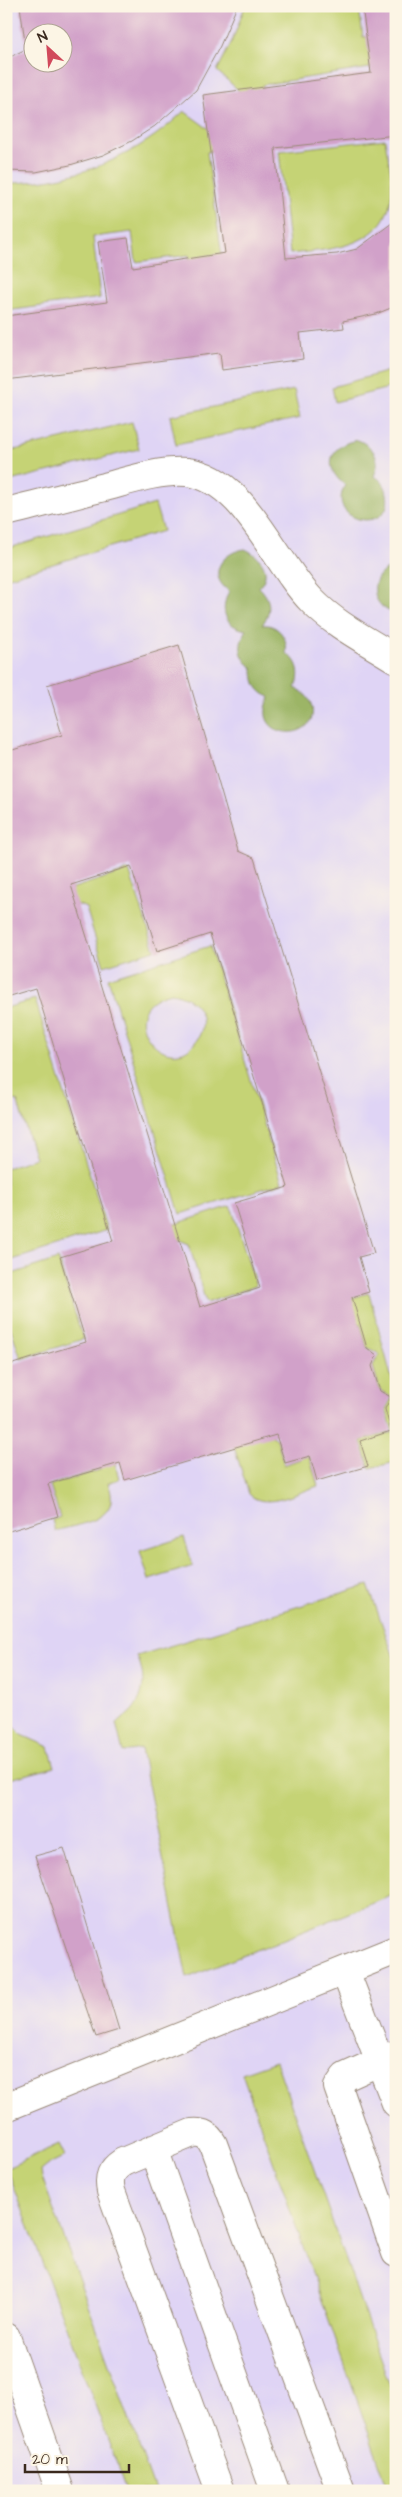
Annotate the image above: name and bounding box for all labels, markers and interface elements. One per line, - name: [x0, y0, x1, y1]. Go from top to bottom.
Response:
- north arrow: [22, 22, 72, 72]
- text: N: [34, 26, 51, 48]
- scale bar: [25, 2442, 129, 2474]
- text: 20 m: [32, 2449, 68, 2470]

